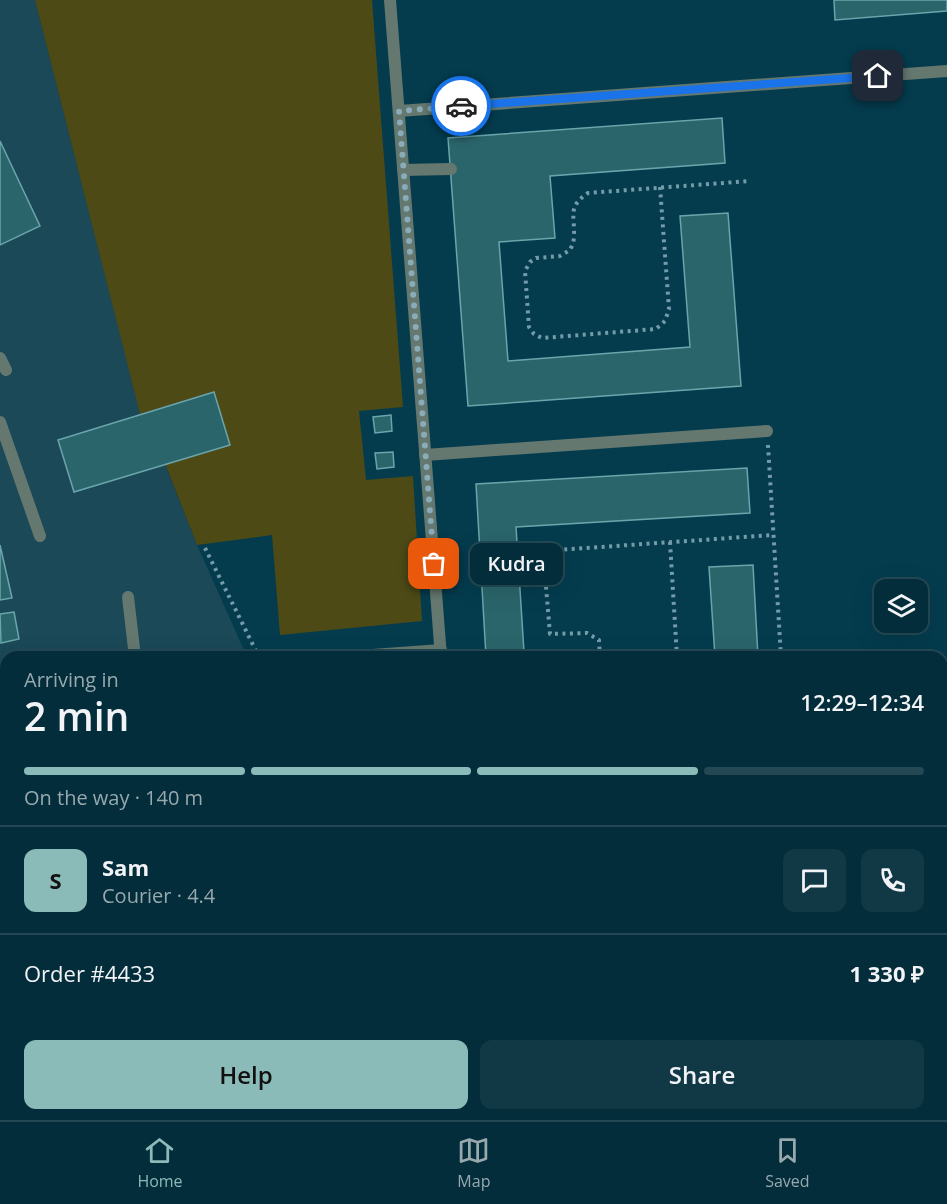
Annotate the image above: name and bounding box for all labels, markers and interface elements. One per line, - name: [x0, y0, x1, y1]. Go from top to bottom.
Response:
- pin: [852, 50, 903, 101]
- icon: home: [861, 59, 894, 92]
- courier: [431, 76, 491, 136]
- icon: car: [445, 90, 478, 123]
- pin: [408, 538, 459, 589]
- callout: Kudra: [470, 543, 563, 585]
- icon: bag: [417, 547, 450, 580]
- text: Kudra: [487, 550, 546, 577]
- map controls: [874, 579, 928, 633]
- button: layers: [874, 579, 928, 633]
- text: Arriving in: [24, 666, 119, 693]
- text: 12:29–12:34: [800, 687, 924, 717]
- text: 2 min: [24, 689, 129, 742]
- text: On the way · 140 m: [24, 784, 203, 811]
- button: chat: [783, 849, 846, 912]
- button: phone: [861, 849, 924, 912]
- text: Sam: [102, 852, 149, 882]
- text: S: [49, 865, 62, 895]
- text: Courier · 4.4: [102, 882, 215, 909]
- text: Order #4433: [24, 958, 155, 988]
- text: 1 330 ₽: [849, 958, 924, 988]
- button: Help: [24, 1040, 468, 1109]
- button: Share: [480, 1040, 924, 1109]
- tab: Home: [137, 1134, 183, 1192]
- tab: Map: [457, 1134, 490, 1192]
- tab: Saved: [765, 1134, 810, 1192]

